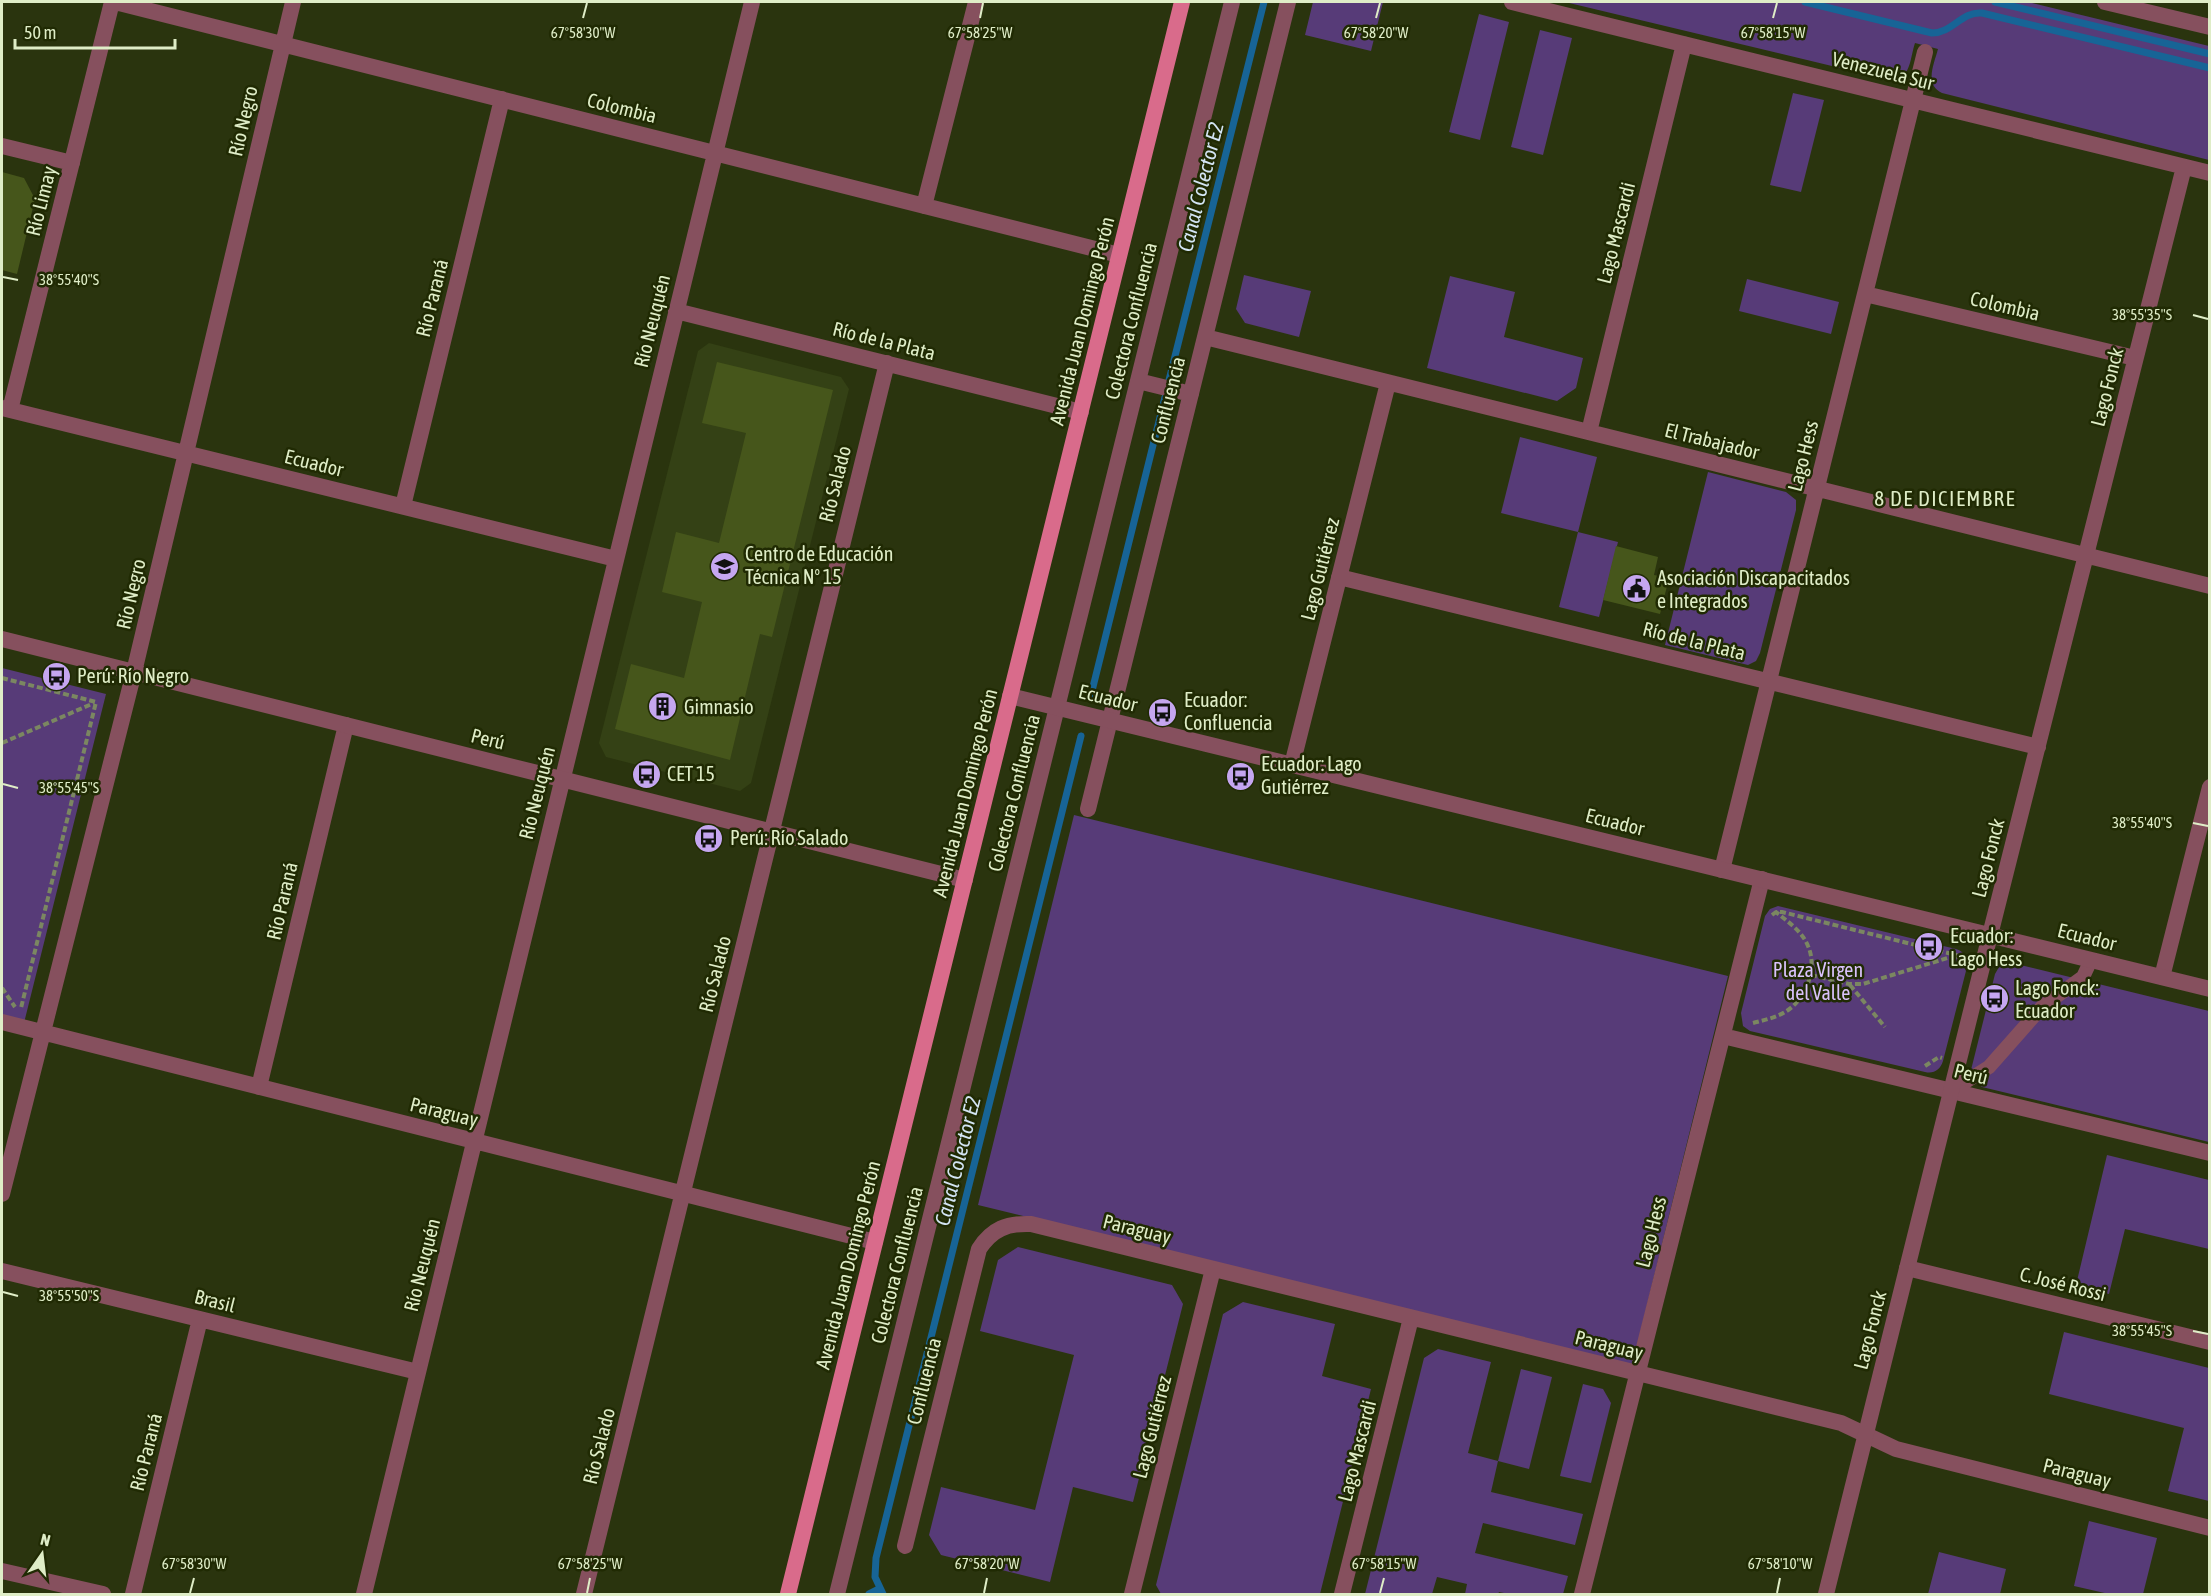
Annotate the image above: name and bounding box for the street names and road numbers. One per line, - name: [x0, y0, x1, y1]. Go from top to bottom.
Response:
- street label: Venezuela Sur: [1830, 47, 1938, 95]
- street label: Río Negro: [223, 83, 262, 158]
- street label: Colombia: [585, 88, 659, 127]
- street label: Río Limay: [21, 164, 60, 238]
- street label: Lago Mascardi: [1592, 180, 1639, 286]
- street label: Avenida Juan Domingo Perón: [1044, 214, 1119, 427]
- street label: Colectora Confluencia: [1100, 240, 1161, 402]
- street label: Río Paraná: [411, 257, 452, 339]
- street label: Río Neuquén: [629, 272, 674, 370]
- street label: Colombia: [1968, 286, 2042, 325]
- street label: Río de la Plata: [830, 317, 938, 364]
- street label: Lago Fonck: [2086, 345, 2127, 429]
- street label: Confluencia: [1146, 354, 1189, 446]
- street label: El Trabajador: [1663, 418, 1763, 464]
- street label: Lago Hess: [1783, 418, 1822, 494]
- street label: Río Salado: [814, 443, 855, 524]
- street label: Ecuador: [282, 444, 347, 481]
- street label: Lago Gutiérrez: [1296, 515, 1343, 623]
- street label: Río Negro: [111, 556, 150, 631]
- street label: Río de la Plata: [1640, 617, 1748, 664]
- street label: Ecuador: [1076, 679, 1141, 716]
- street label: Avenida Juan Domingo Perón: [927, 686, 1002, 899]
- street label: Colectora Confluencia: [983, 712, 1044, 874]
- street label: Perú: [469, 723, 508, 754]
- street label: Río Neuquén: [514, 744, 559, 842]
- street label: Ecuador: [1583, 803, 1648, 840]
- street label: Lago Fonck: [1967, 816, 2008, 900]
- street label: Río Paraná: [261, 860, 302, 942]
- street label: Ecuador: [2055, 918, 2120, 955]
- street label: Río Salado: [694, 933, 735, 1014]
- street label: Perú: [1952, 1058, 1991, 1089]
- street label: Paraguay: [408, 1092, 481, 1131]
- street label: Avenida Juan Domingo Perón: [810, 1158, 885, 1371]
- street label: Colectora Confluencia: [866, 1184, 927, 1346]
- street label: Lago Hess: [1631, 1194, 1670, 1270]
- street label: Paraguay: [1101, 1209, 1174, 1248]
- street label: Río Neuquén: [399, 1216, 444, 1314]
- street label: C. José Rossi: [2018, 1262, 2109, 1305]
- street label: Brasil: [192, 1284, 239, 1317]
- street label: Lago Fonck: [1849, 1288, 1890, 1372]
- street label: Paraguay: [1573, 1325, 1646, 1364]
- street label: Confluencia: [902, 1335, 945, 1427]
- street label: Lago Gutiérrez: [1128, 1373, 1175, 1481]
- street label: Lago Mascardi: [1333, 1398, 1380, 1504]
- street label: Río Salado: [578, 1405, 619, 1486]
- street label: Río Paraná: [125, 1411, 166, 1493]
- street label: Paraguay: [2041, 1453, 2114, 1492]

